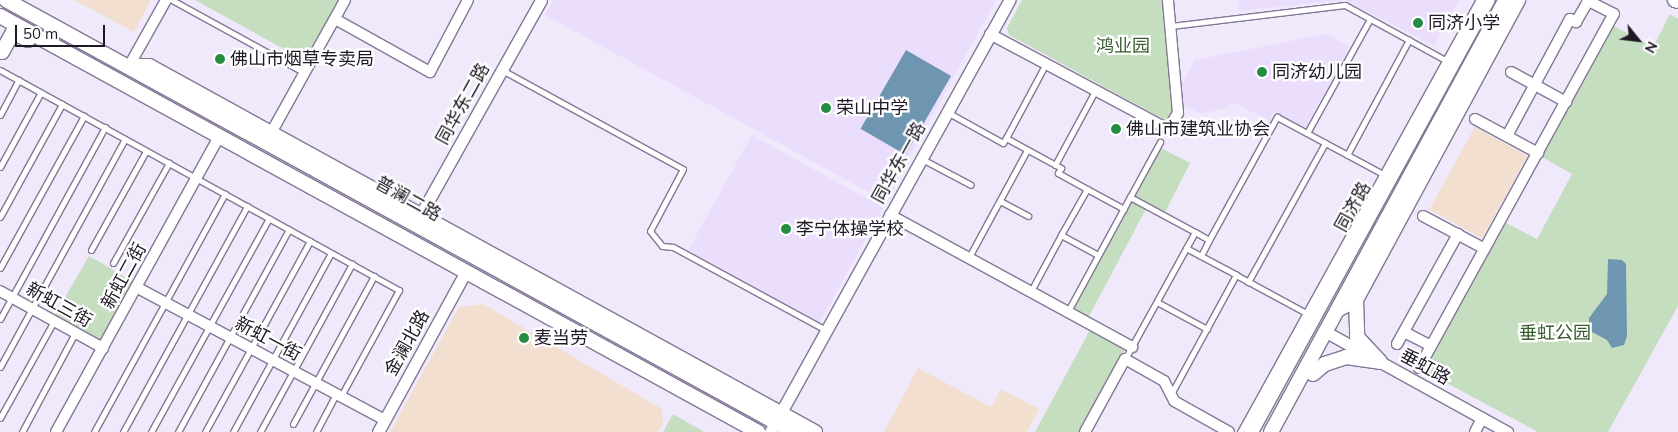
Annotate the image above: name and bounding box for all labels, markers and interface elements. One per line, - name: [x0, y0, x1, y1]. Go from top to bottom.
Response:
- place label: 同济小学: [1428, 12, 1500, 34]
- scale bar: [18, 15, 108, 47]
- north arrow: [1613, 15, 1663, 65]
- marker: 同济小学: [1412, 17, 1424, 29]
- text: 50 m: [23, 24, 58, 43]
- park label: 鸿业园: [1096, 35, 1150, 57]
- text: N: [1641, 38, 1662, 56]
- place label: 佛山市烟草专卖局: [230, 48, 374, 70]
- marker: 佛山市烟草专卖局: [214, 53, 226, 65]
- street label: 同华东二路: [432, 59, 494, 149]
- place label: 同济幼儿园: [1272, 61, 1362, 83]
- marker: 同济幼儿园: [1256, 66, 1268, 78]
- place label: 荣山中学: [836, 97, 908, 119]
- marker: 荣山中学: [820, 102, 832, 114]
- street label: 同华东一路: [868, 118, 930, 208]
- place label: 佛山市建筑业协会: [1126, 118, 1270, 140]
- marker: 佛山市建筑业协会: [1110, 123, 1122, 135]
- street label: 普澜二路: [371, 172, 445, 226]
- street label: 同济路: [1330, 178, 1376, 236]
- place label: 李宁体操学校: [796, 218, 904, 240]
- marker: 李宁体操学校: [780, 223, 792, 235]
- street label: 新虹二街: [97, 239, 151, 313]
- street label: 新虹三街: [22, 278, 96, 332]
- street label: 金澜北路: [380, 306, 434, 380]
- street label: 新虹一街: [231, 313, 305, 365]
- park label: 垂虹公园: [1519, 322, 1591, 344]
- place label: 麦当劳: [534, 327, 588, 349]
- marker: 麦当劳: [518, 332, 530, 344]
- street label: 垂虹路: [1396, 344, 1454, 390]

